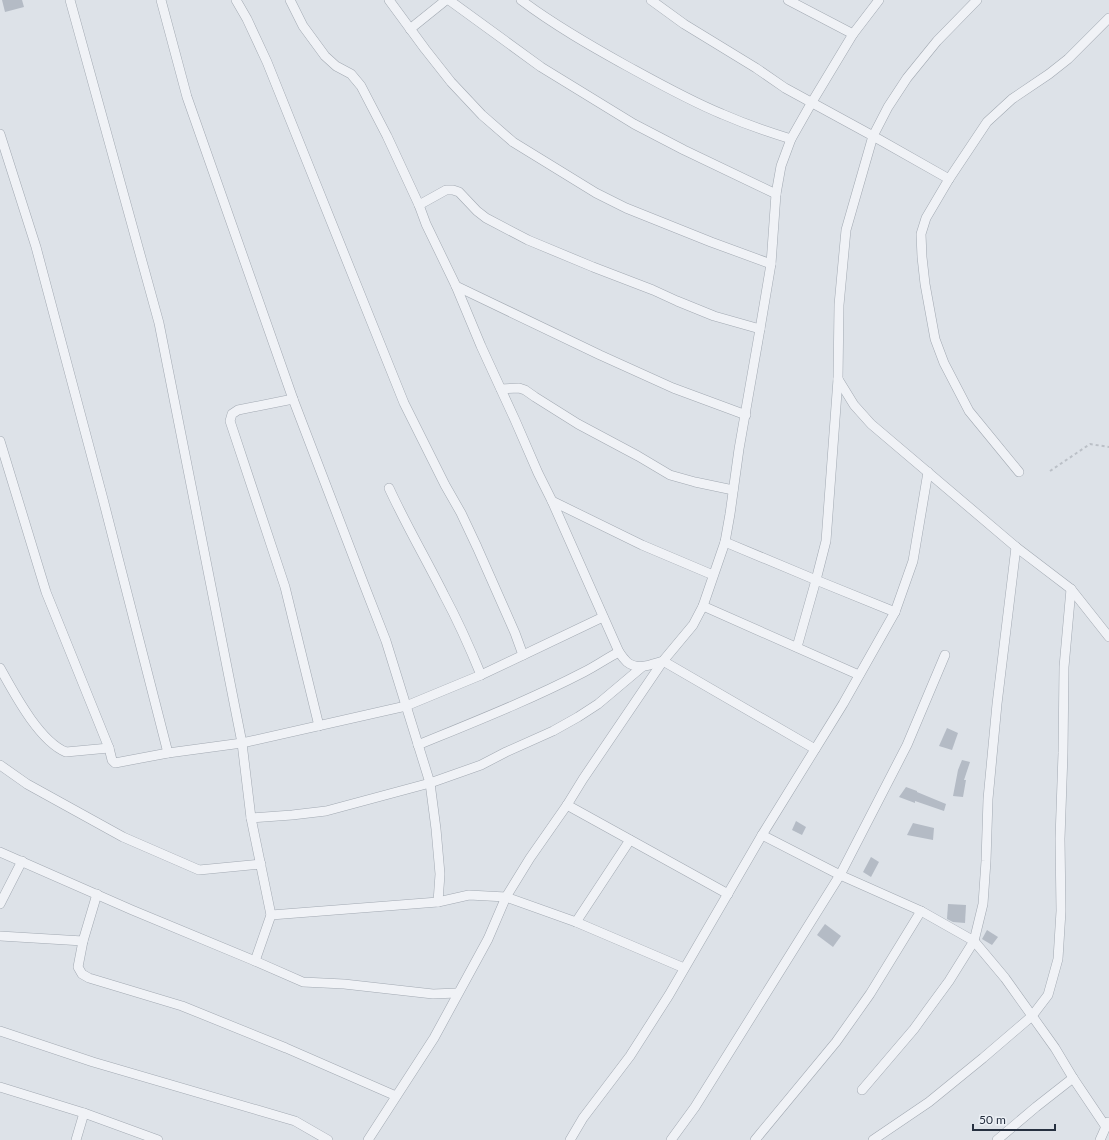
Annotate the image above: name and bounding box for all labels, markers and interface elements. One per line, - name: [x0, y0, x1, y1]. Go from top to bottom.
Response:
- scale bar: [973, 1106, 1055, 1132]
- text: 50 m: [979, 1112, 1006, 1127]

